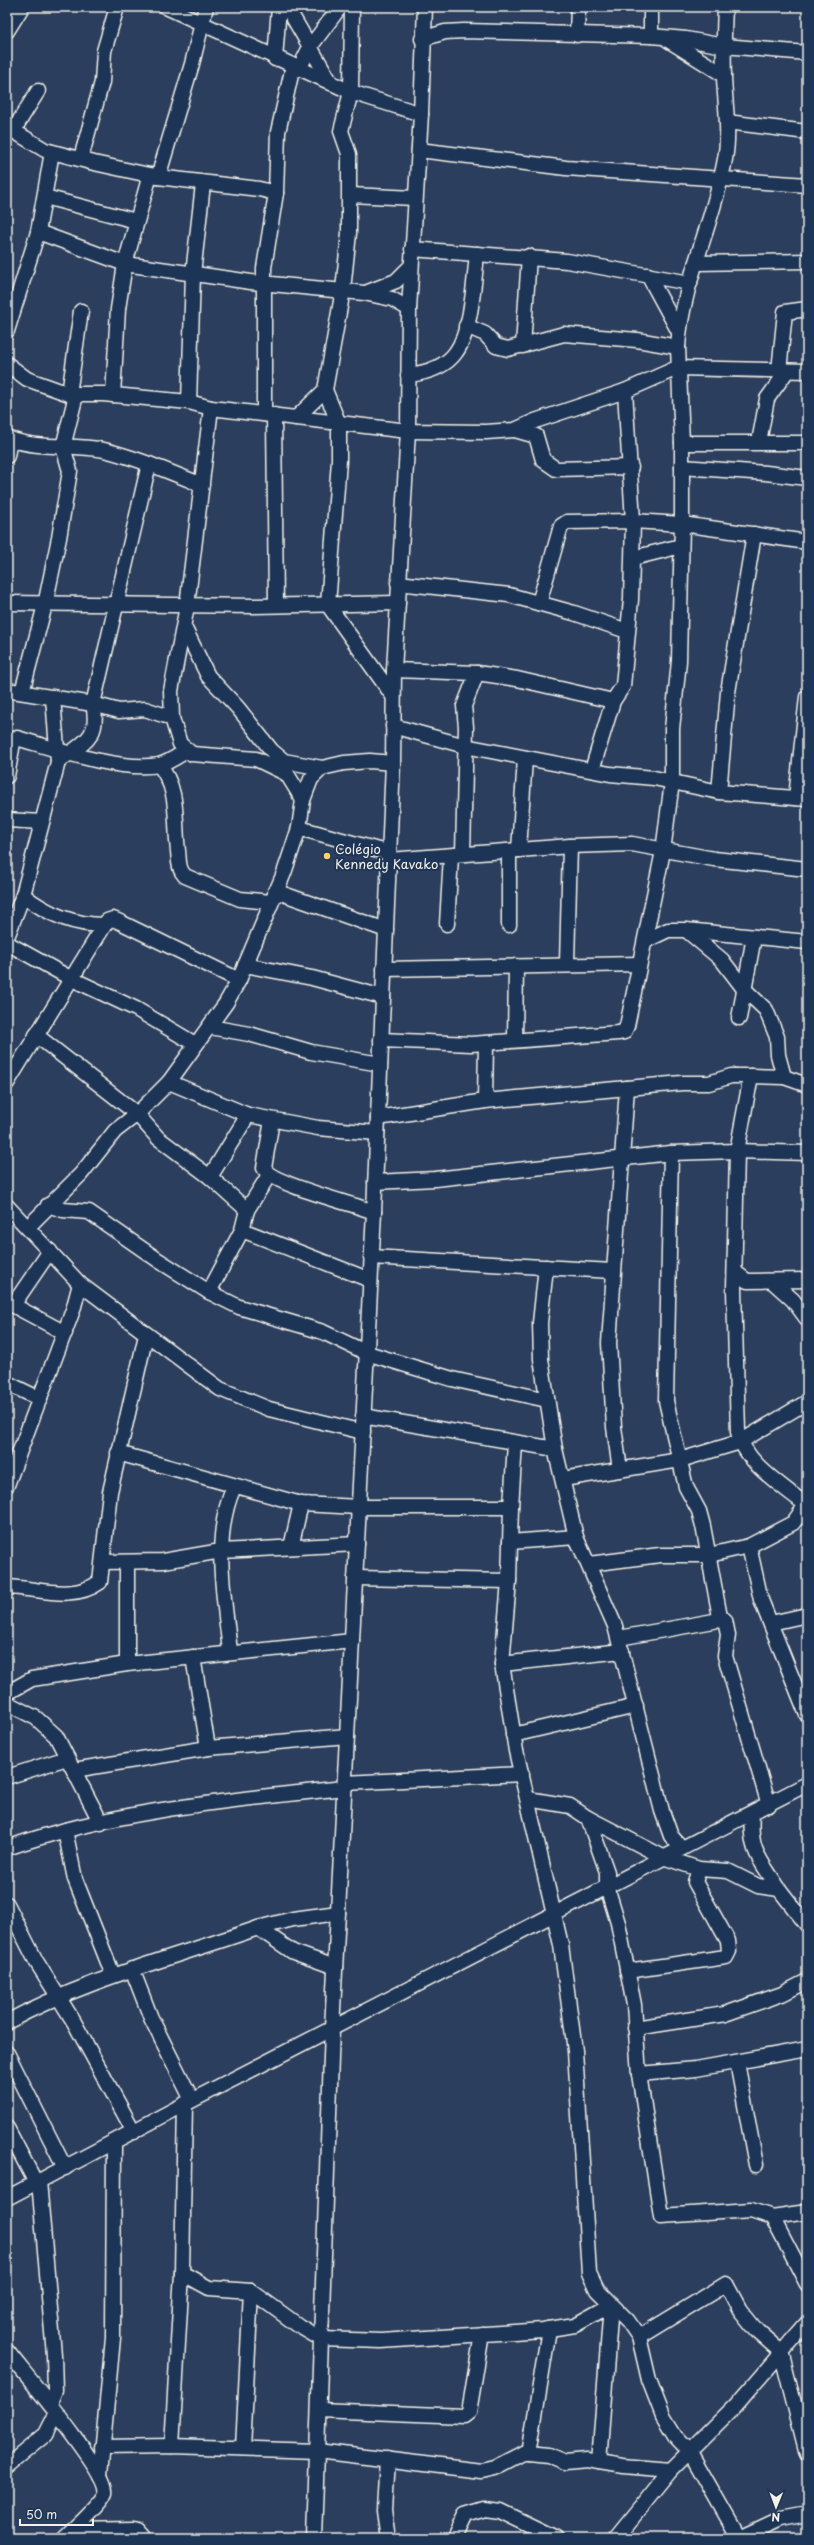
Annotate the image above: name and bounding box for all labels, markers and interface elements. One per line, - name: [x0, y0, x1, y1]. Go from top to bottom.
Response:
- place label: Colégio Kennedy Kavako: [335, 839, 438, 873]
- marker: Colégio Kennedy Kavako: [322, 851, 332, 861]
- north arrow: [756, 2487, 796, 2527]
- scale bar: [20, 2501, 93, 2527]
- text: 50 m: [26, 2505, 57, 2523]
- text: N: [771, 2509, 780, 2526]

